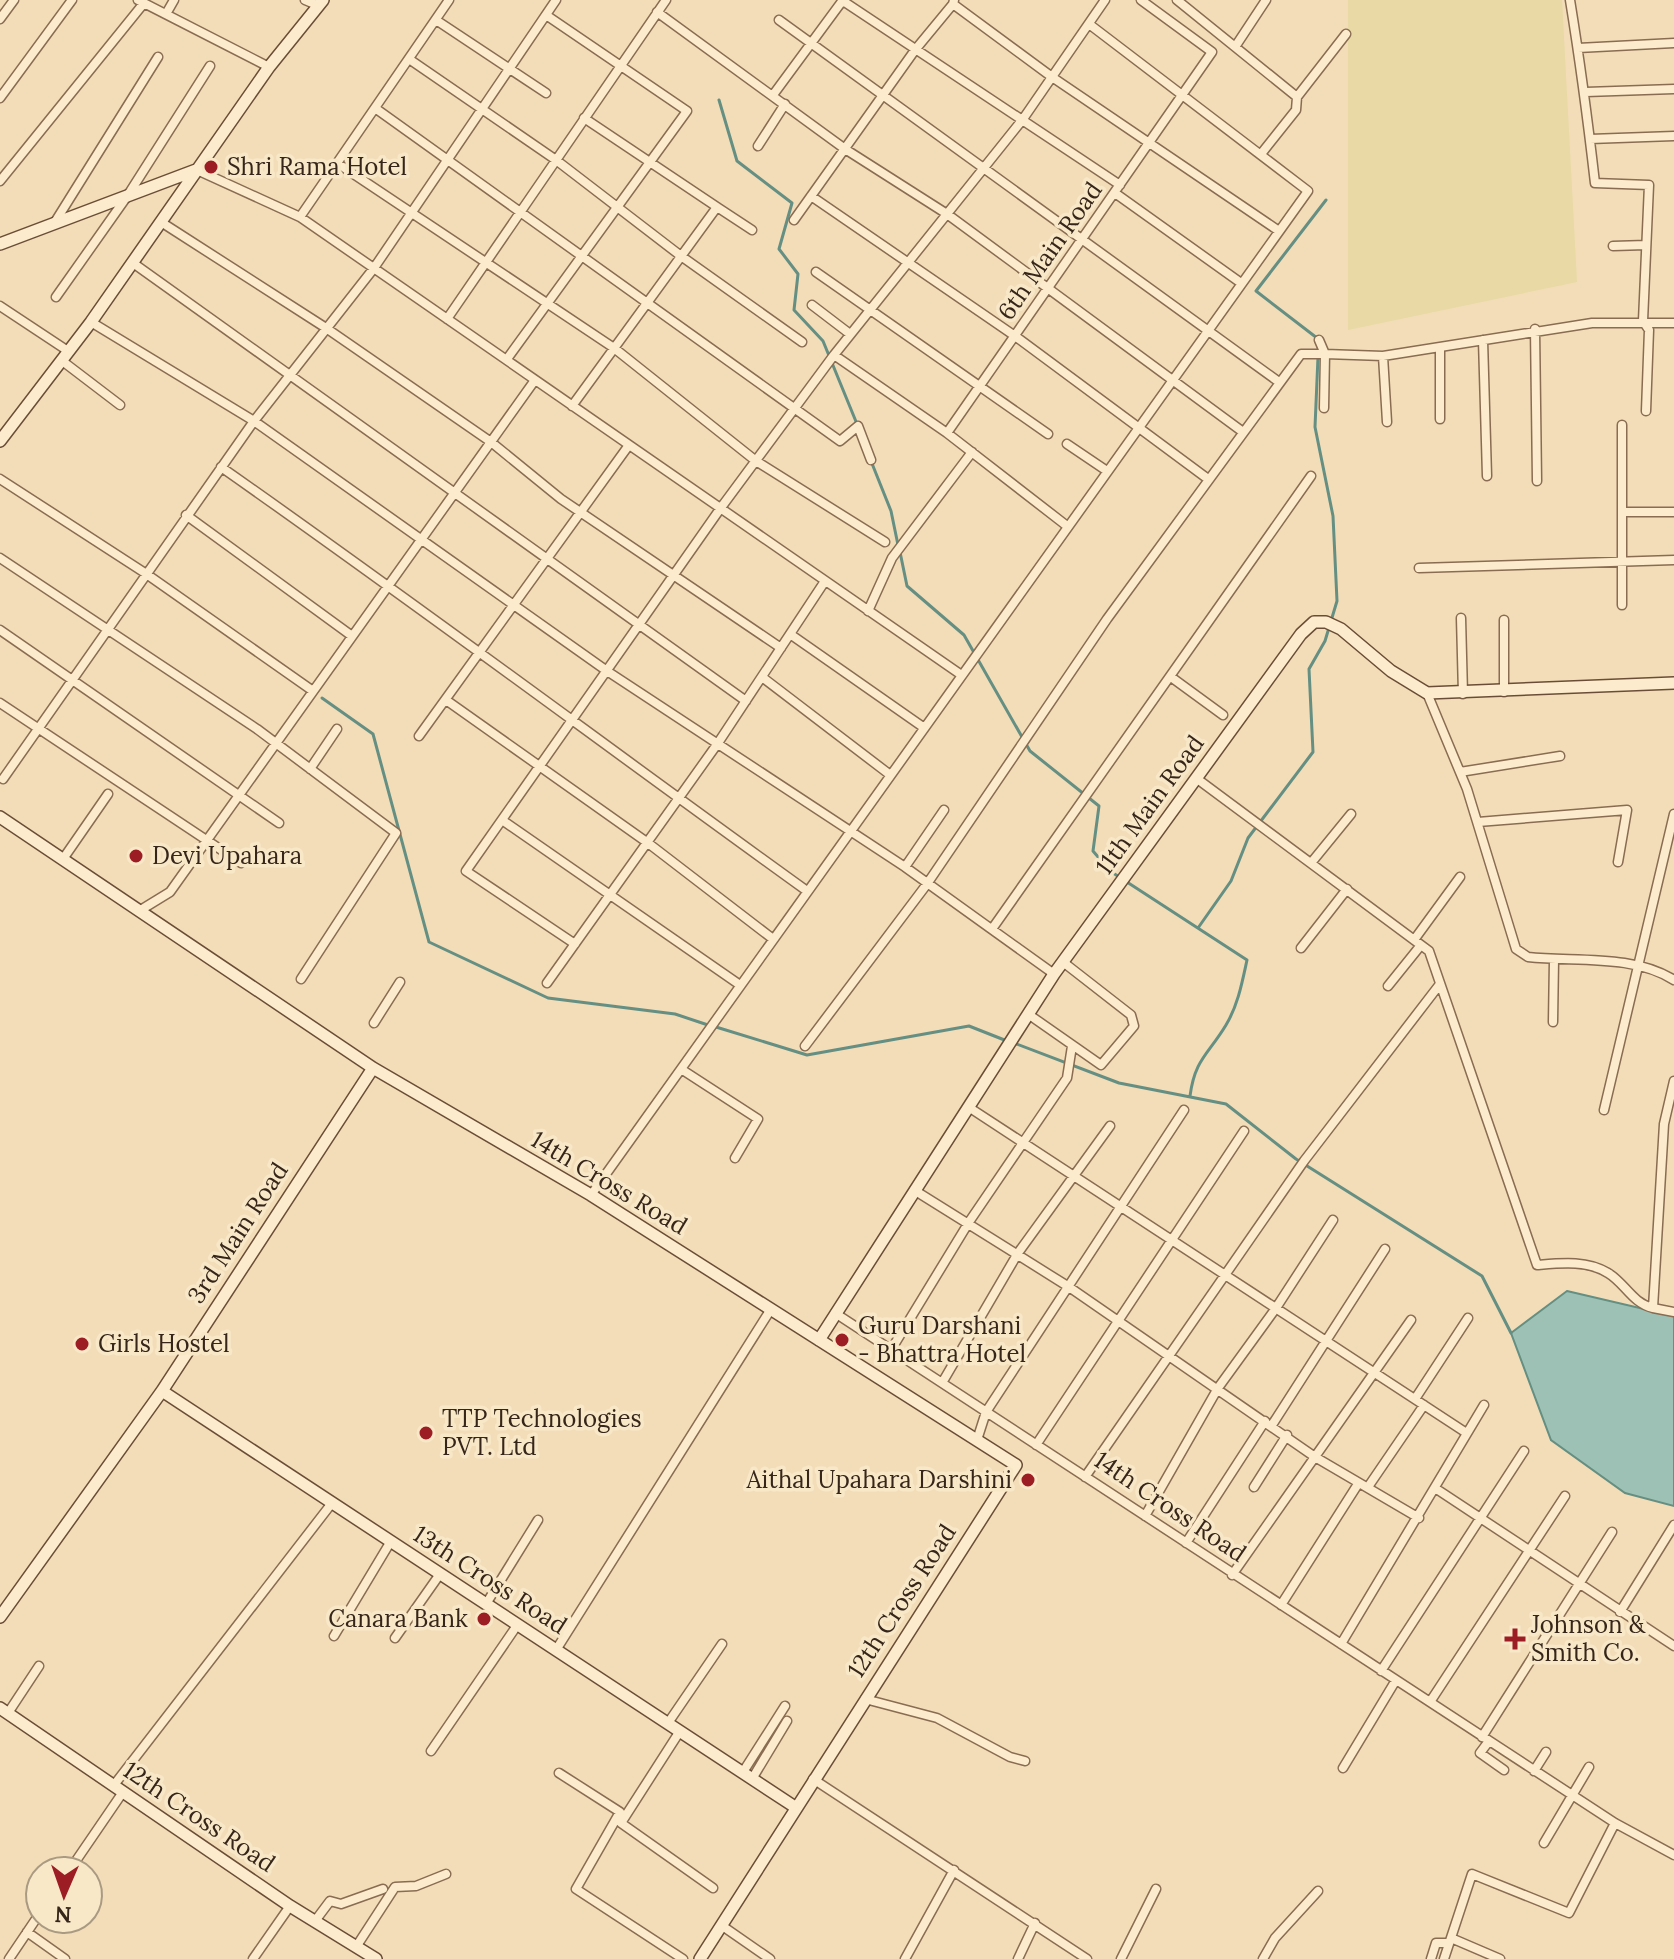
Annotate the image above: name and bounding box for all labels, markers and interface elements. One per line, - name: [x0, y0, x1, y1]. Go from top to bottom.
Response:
- place label: Shri Rama Hotel: [227, 151, 407, 182]
- marker: Shri Rama Hotel: [202, 158, 220, 176]
- street label: 6th Main Road: [991, 176, 1109, 326]
- street label: 11th Main Road: [1089, 729, 1211, 881]
- place label: Devi Upahara: [152, 840, 302, 871]
- marker: Devi Upahara: [127, 847, 145, 865]
- street label: 14th Cross Road: [525, 1124, 693, 1241]
- street label: 3rd Main Road: [180, 1156, 295, 1309]
- place label: Guru Darshani - Bhattra Hotel: [858, 1310, 1026, 1369]
- place label: Girls Hostel: [98, 1328, 229, 1359]
- marker: Guru Darshani - Bhattra Hotel: [833, 1331, 851, 1349]
- marker: Girls Hostel: [73, 1335, 91, 1353]
- place label: TTP Technologies PVT. Ltd: [442, 1403, 642, 1462]
- marker: TTP Technologies PVT. Ltd: [417, 1424, 435, 1442]
- street label: 14th Cross Road: [1088, 1444, 1252, 1569]
- place label: Aithal Upahara Darshini: [745, 1464, 1012, 1495]
- marker: Aithal Upahara Darshini: [1019, 1471, 1037, 1489]
- street label: 13th Cross Road: [407, 1518, 573, 1641]
- street label: 12th Cross Road: [840, 1518, 963, 1683]
- place label: Canara Bank: [328, 1603, 468, 1634]
- place label: Johnson & Smith Co.: [1530, 1609, 1646, 1668]
- marker: Canara Bank: [475, 1610, 493, 1628]
- marker: Johnson & Smith Co.: [1506, 1630, 1524, 1648]
- street label: 12th Cross Road: [117, 1754, 281, 1879]
- north arrow: [24, 1855, 104, 1935]
- text: N: [54, 1901, 72, 1929]

